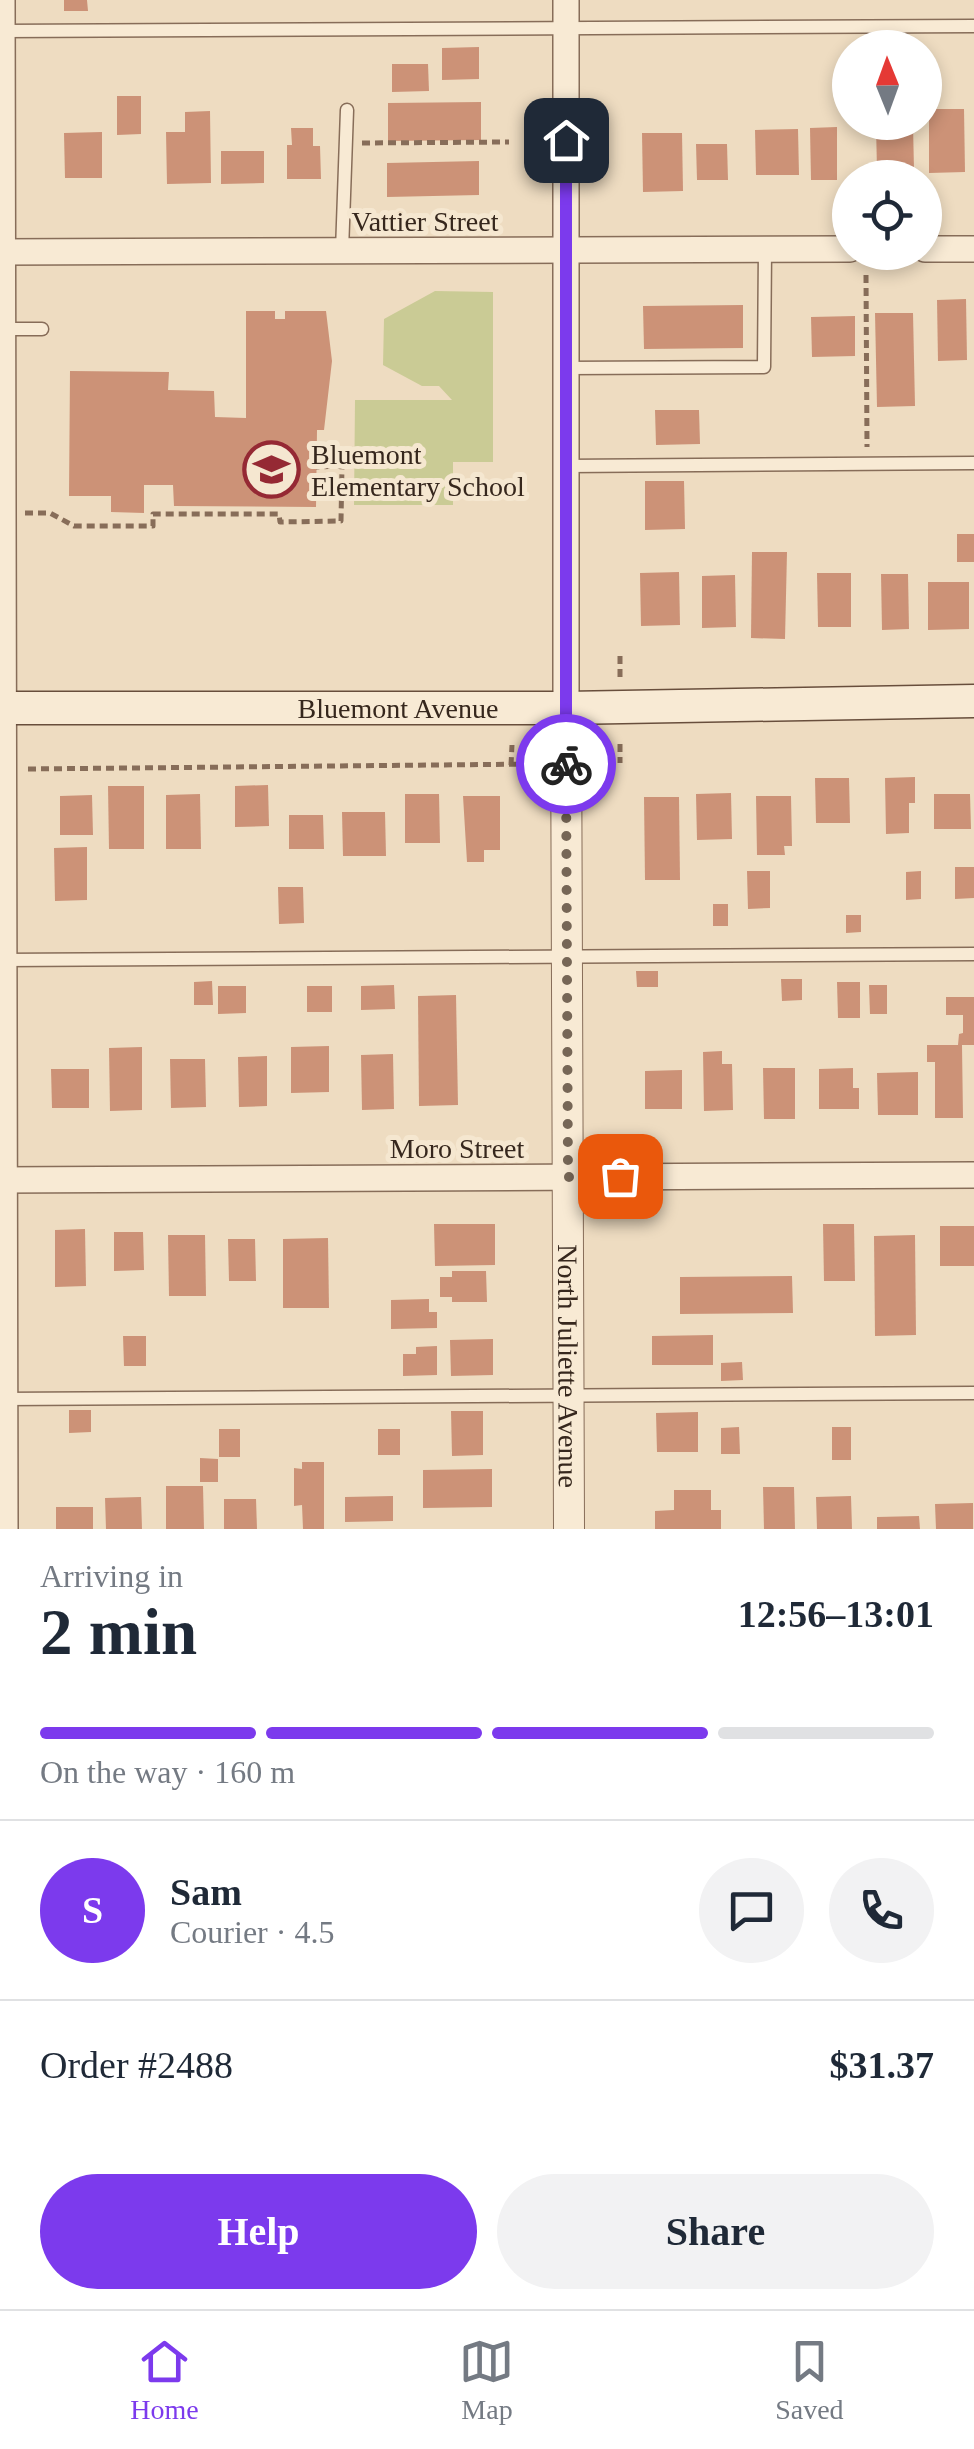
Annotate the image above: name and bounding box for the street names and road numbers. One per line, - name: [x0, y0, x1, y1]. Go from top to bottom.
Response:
- street label: Vattier Street: [352, 206, 499, 237]
- street label: Bluemont Avenue: [298, 693, 498, 724]
- street label: Moro Street: [390, 1133, 524, 1164]
- street label: North Juliette Avenue: [552, 1244, 584, 1488]

